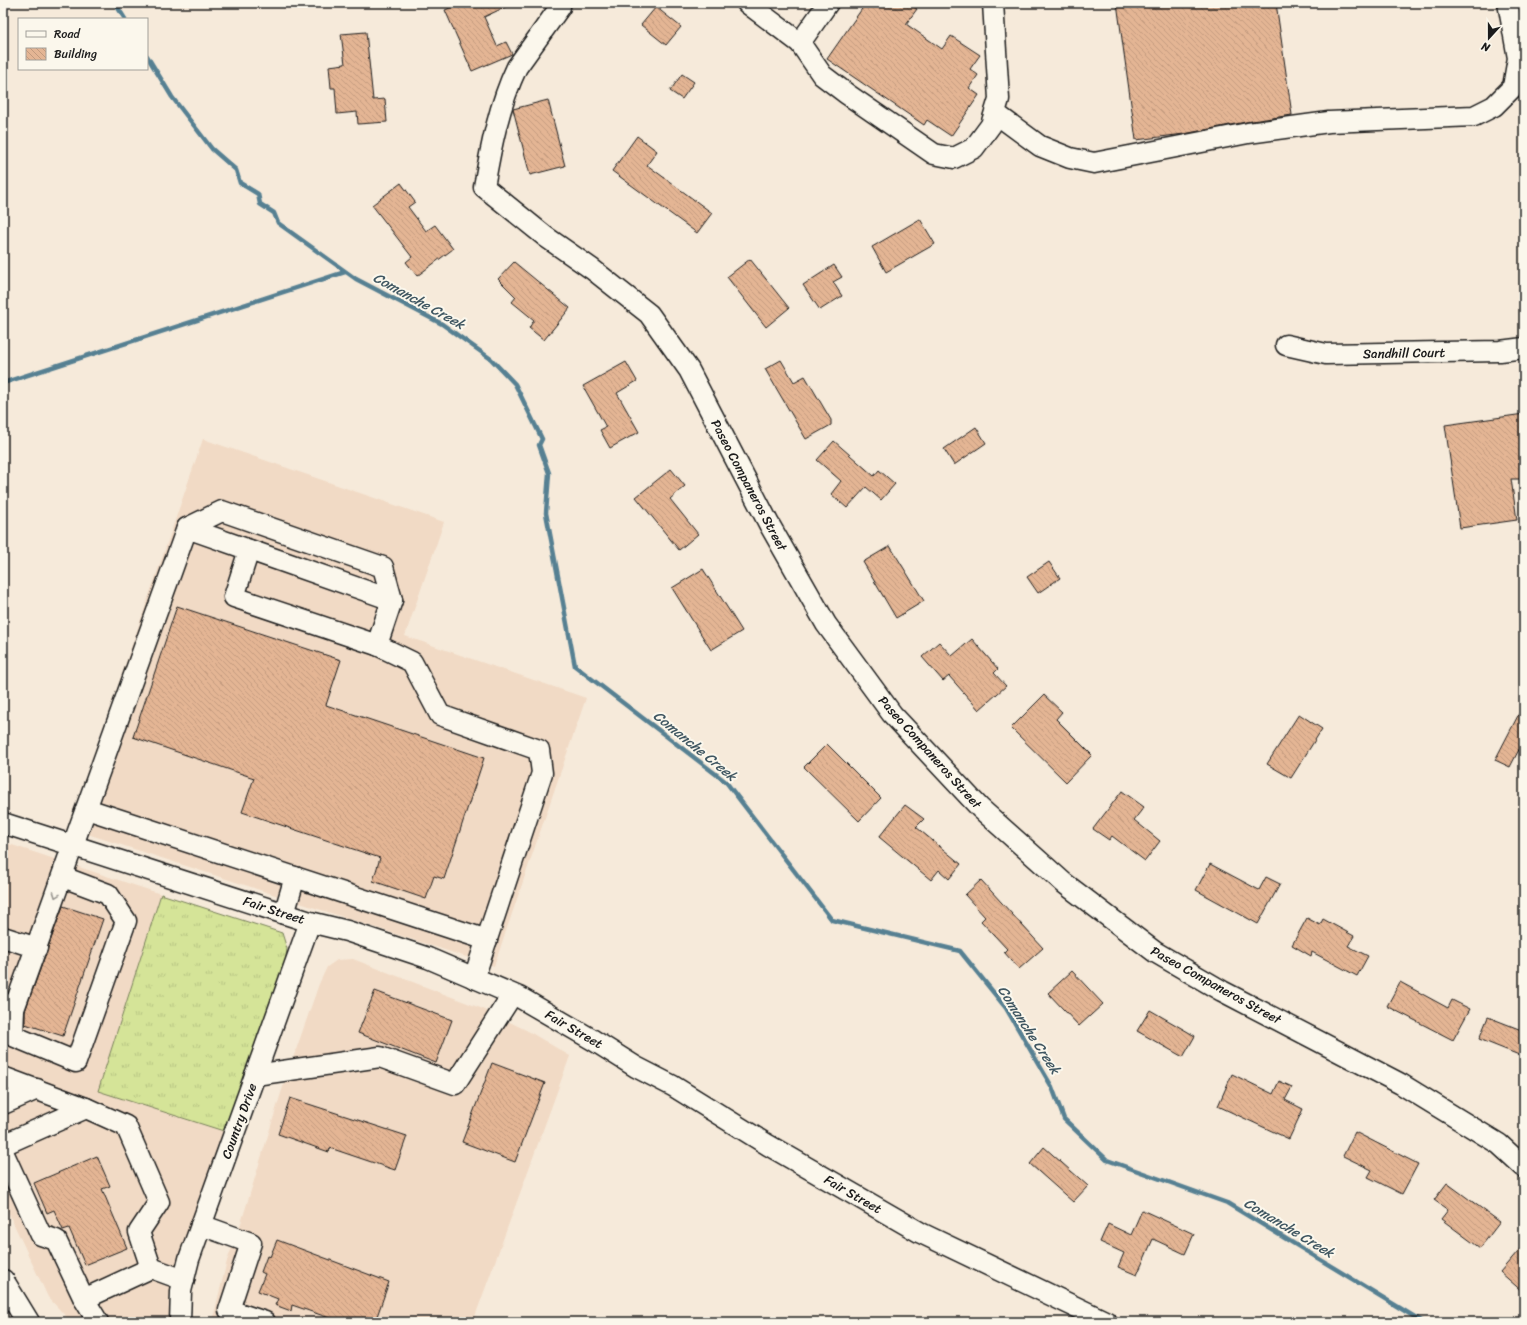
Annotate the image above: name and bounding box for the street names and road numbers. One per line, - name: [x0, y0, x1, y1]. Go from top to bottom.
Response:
- street label: Sandhill Court: [1363, 341, 1446, 365]
- street label: Paseo Companeros Street: [705, 415, 794, 556]
- street label: Paseo Companeros Street: [873, 690, 988, 815]
- street label: Fair Street: [240, 889, 308, 931]
- street label: Paseo Companeros Street: [1146, 939, 1286, 1031]
- street label: Fair Street: [541, 1003, 608, 1055]
- street label: Country Drive: [215, 1080, 263, 1162]
- street label: Fair Street: [820, 1168, 887, 1220]

